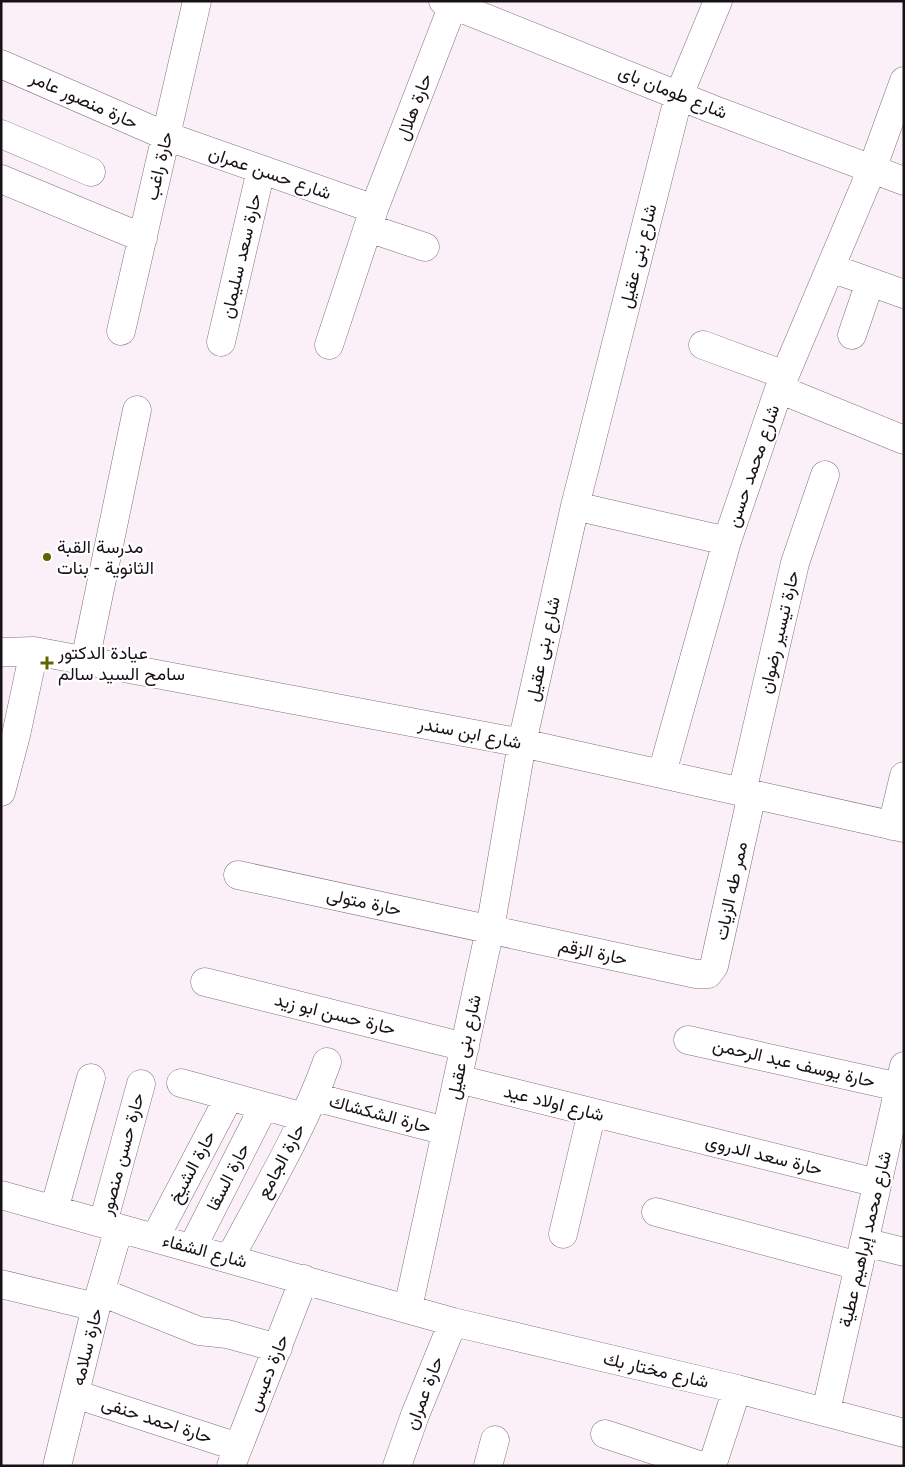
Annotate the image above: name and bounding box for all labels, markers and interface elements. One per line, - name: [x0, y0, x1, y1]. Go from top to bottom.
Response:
- street label: شارع طومان باى: [615, 61, 730, 125]
- street label: حارة منصور عامر: [26, 67, 141, 134]
- street label: حارة هلال: [392, 71, 437, 144]
- street label: حارة راغب: [141, 130, 178, 203]
- street label: شارع حسن عمران: [205, 143, 334, 205]
- street label: حارة سعد سليمان: [217, 192, 266, 321]
- street label: شارع بنى عقيل: [615, 202, 663, 311]
- street label: شارع محمد حسن: [723, 402, 785, 531]
- place label: مدرسة القبة الثانوية - بنات: [57, 537, 154, 579]
- marker: مدرسة القبة الثانوية - بنات: [41, 551, 53, 563]
- street label: حارة تيسير رضوان: [755, 569, 804, 696]
- street label: شارع بنى عقيل: [522, 595, 566, 704]
- place label: عيادة الدكتور سامح السيد سالم: [57, 643, 185, 686]
- marker: عيادة الدكتور سامح السيد سالم: [40, 656, 54, 670]
- street label: شارع ابن سندر: [415, 713, 523, 755]
- street label: ممر طه الزيات: [711, 840, 752, 942]
- street label: حارة متولى: [325, 884, 403, 921]
- street label: حارة الزقم: [556, 935, 629, 971]
- street label: حارة حسن ابو زيد: [272, 989, 398, 1040]
- street label: شارع بنى عقيل: [443, 993, 487, 1102]
- street label: حارة يوسف عبد الرحمن: [711, 1035, 877, 1092]
- street label: شارع اولاد عيد: [501, 1081, 606, 1127]
- street label: حارة حسن منصور: [96, 1091, 149, 1218]
- street label: حارة الشكشاك: [327, 1091, 433, 1138]
- street label: حارة الجامع: [253, 1120, 311, 1203]
- street label: حارة الشيخ: [165, 1127, 221, 1208]
- street label: حارة سعد الدروى: [703, 1131, 824, 1180]
- street label: حارة السقا: [202, 1140, 254, 1215]
- street label: شارع محمد إبراهيم عطية: [835, 1149, 897, 1329]
- street label: شارع الشفاء: [160, 1230, 249, 1274]
- street label: حارة سلامه: [68, 1306, 107, 1388]
- street label: حارة دعبس: [243, 1332, 293, 1415]
- street label: شارع مختار بك: [601, 1348, 711, 1394]
- street label: حارة عمران: [401, 1354, 448, 1433]
- street label: حارة احمد حنفى: [99, 1393, 215, 1448]

